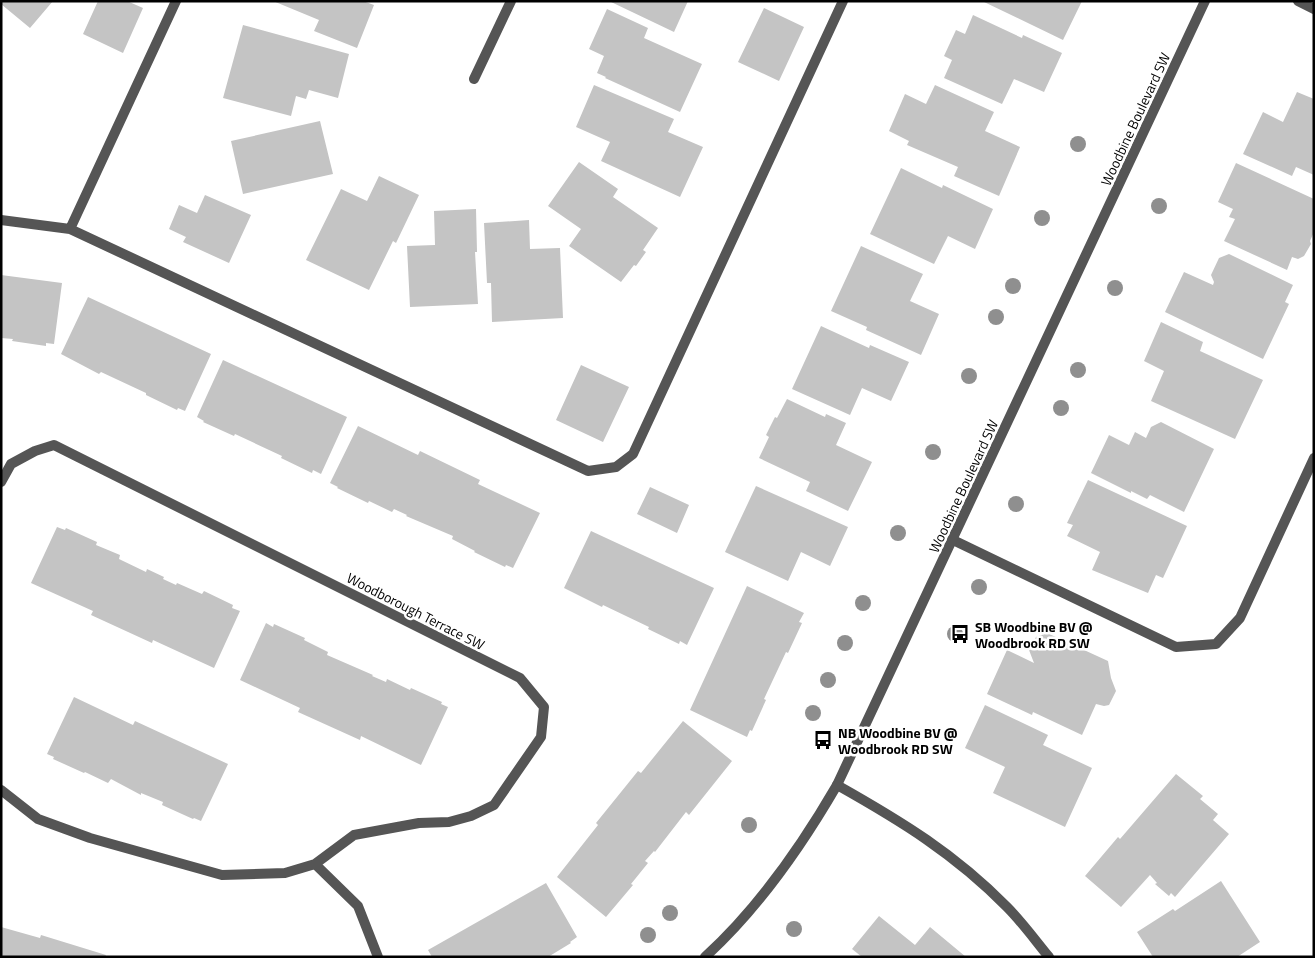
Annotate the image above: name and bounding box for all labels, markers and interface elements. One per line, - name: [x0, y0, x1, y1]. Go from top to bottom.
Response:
- street label: Woodbine Boulevard SW: [1095, 49, 1175, 189]
- street label: Woodbine Boulevard SW: [923, 416, 1003, 556]
- street label: Woodborough Terrace SW: [343, 567, 489, 655]
- place label: SB Woodbine BV @ Woodbrook RD SW: [975, 616, 1093, 653]
- bus stop icon: SB Woodbine BV @ Woodbrook RD SW: [949, 623, 971, 645]
- place label: NB Woodbine BV @ Woodbrook RD SW: [838, 722, 958, 759]
- bus stop icon: NB Woodbine BV @ Woodbrook RD SW: [812, 729, 834, 751]

